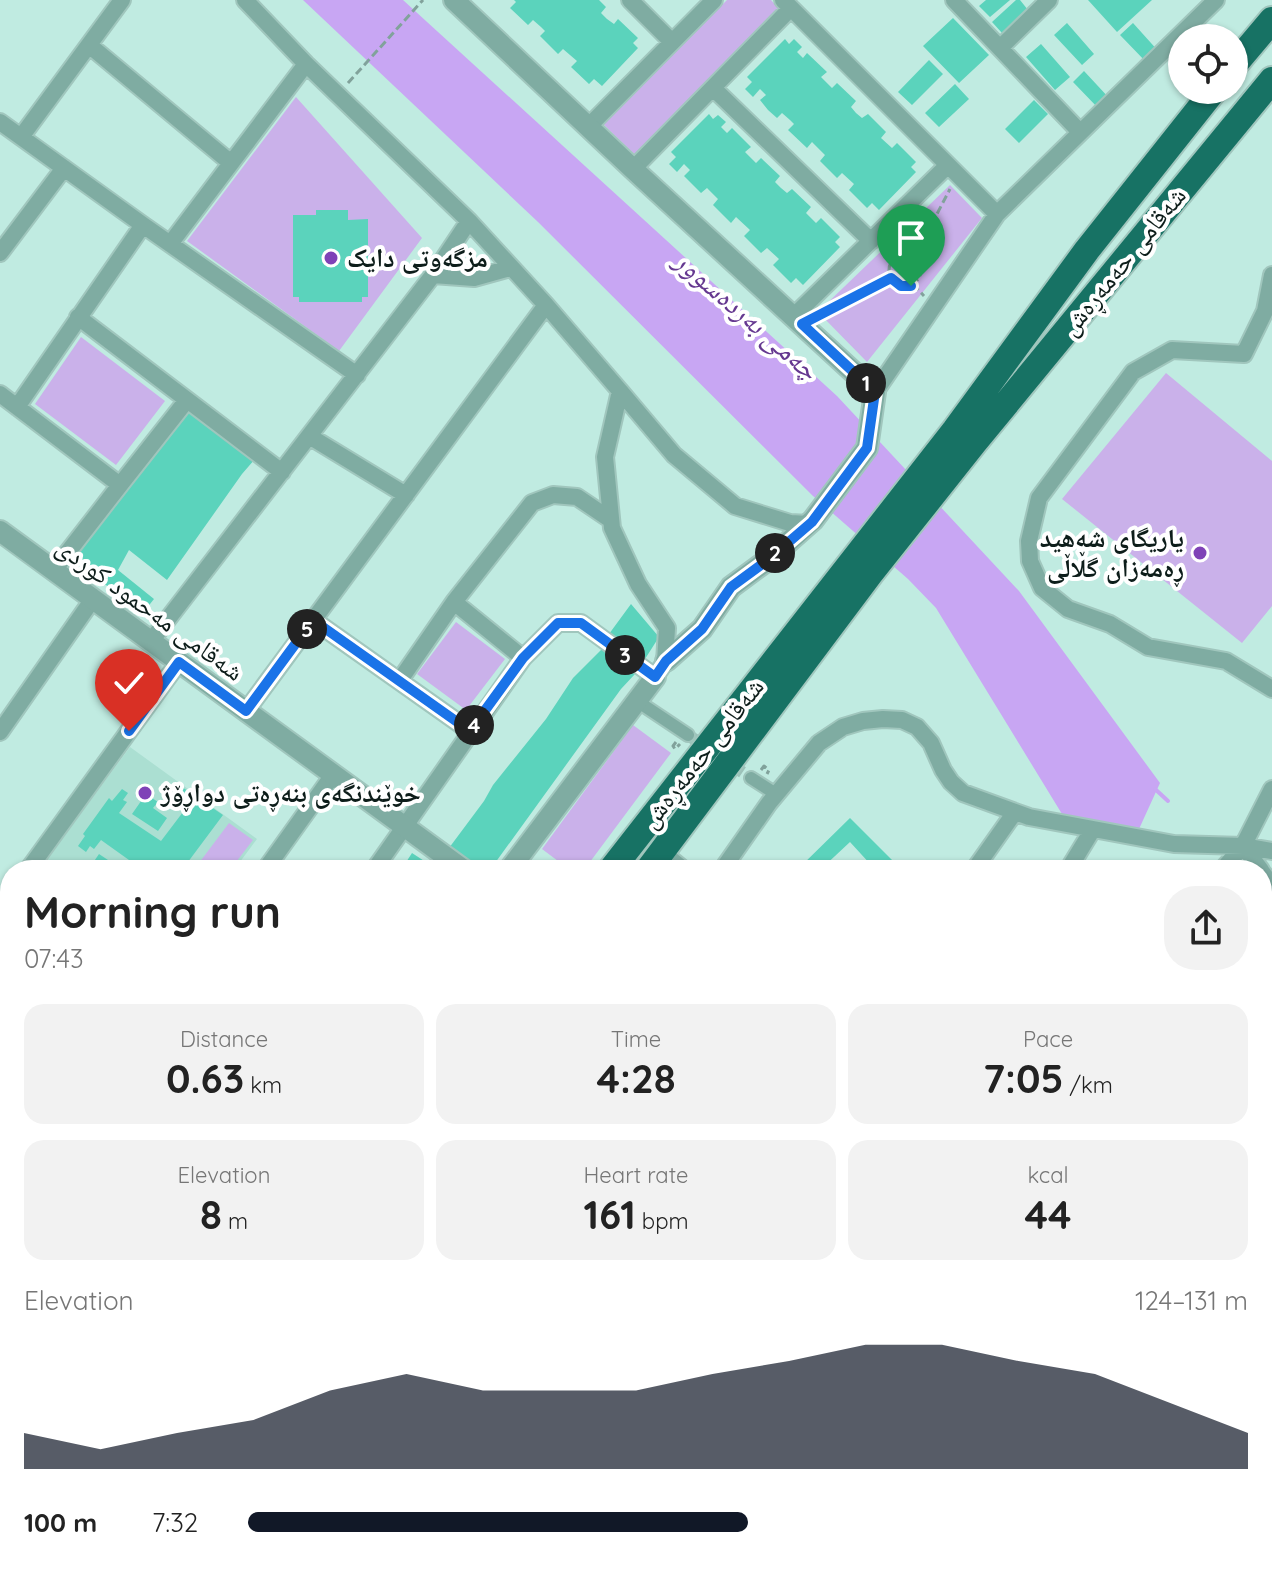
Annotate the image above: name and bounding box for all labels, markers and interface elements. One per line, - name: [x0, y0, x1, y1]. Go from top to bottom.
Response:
- map controls: [1168, 24, 1248, 104]
- button: locate: [1168, 24, 1248, 104]
- street label: شەقامی حەمەڕەش: [1053, 180, 1195, 344]
- pin: [877, 204, 945, 286]
- icon: arrive: [889, 216, 933, 260]
- place label: مزگەوتی دایک: [347, 241, 488, 274]
- water label: چەمی بەردەسوور: [666, 241, 828, 388]
- marker: مزگەوتی دایک: [322, 249, 340, 267]
- pin: 1: [846, 363, 886, 403]
- text: 1: [862, 369, 870, 397]
- place label: یاریگای شەهید ڕەمەزان گڵاڵی: [1040, 521, 1184, 587]
- street label: شەقامی مەحمود کوردی: [50, 529, 251, 688]
- pin: 2: [755, 533, 795, 573]
- text: 2: [769, 539, 781, 567]
- marker: یاریگای شەهید ڕەمەزان گڵاڵی: [1191, 544, 1209, 562]
- pin: 5: [287, 609, 327, 649]
- text: 5: [301, 615, 313, 643]
- pin: 3: [605, 635, 645, 675]
- text: 3: [619, 641, 631, 669]
- pin: [95, 649, 163, 731]
- icon: check: [107, 661, 151, 705]
- street label: شەقامی حەمەڕەش: [633, 671, 773, 837]
- pin: 4: [454, 705, 494, 745]
- text: 4: [468, 711, 480, 739]
- place label: خوێندنگەی بنەڕەتی دواڕۆژ: [160, 776, 421, 812]
- marker: خوێندنگەی بنەڕەتی دواڕۆژ: [136, 784, 154, 802]
- text: Morning run: [24, 884, 281, 939]
- button: share: [1164, 886, 1248, 970]
- text: 07:43: [24, 942, 84, 975]
- text: Distance: [180, 1025, 268, 1053]
- text: Time: [611, 1025, 661, 1053]
- text: Pace: [1023, 1025, 1073, 1053]
- text: 0.63: [166, 1053, 244, 1103]
- text: 4:28: [596, 1053, 676, 1103]
- text: 7:05: [983, 1053, 1064, 1103]
- text: km: [244, 1071, 282, 1099]
- text: /km: [1064, 1071, 1113, 1099]
- text: Elevation: [178, 1161, 270, 1189]
- text: Heart rate: [584, 1161, 688, 1189]
- text: kcal: [1027, 1161, 1069, 1189]
- text: 8: [200, 1189, 222, 1239]
- text: 161: [583, 1189, 636, 1239]
- text: 44: [1024, 1189, 1072, 1239]
- text: m: [222, 1207, 248, 1235]
- text: bpm: [636, 1207, 689, 1235]
- text: Elevation: [24, 1284, 134, 1317]
- text: 124–131 m: [1135, 1284, 1248, 1317]
- text: 100 m: [24, 1506, 97, 1539]
- text: 7:32: [152, 1506, 198, 1539]

